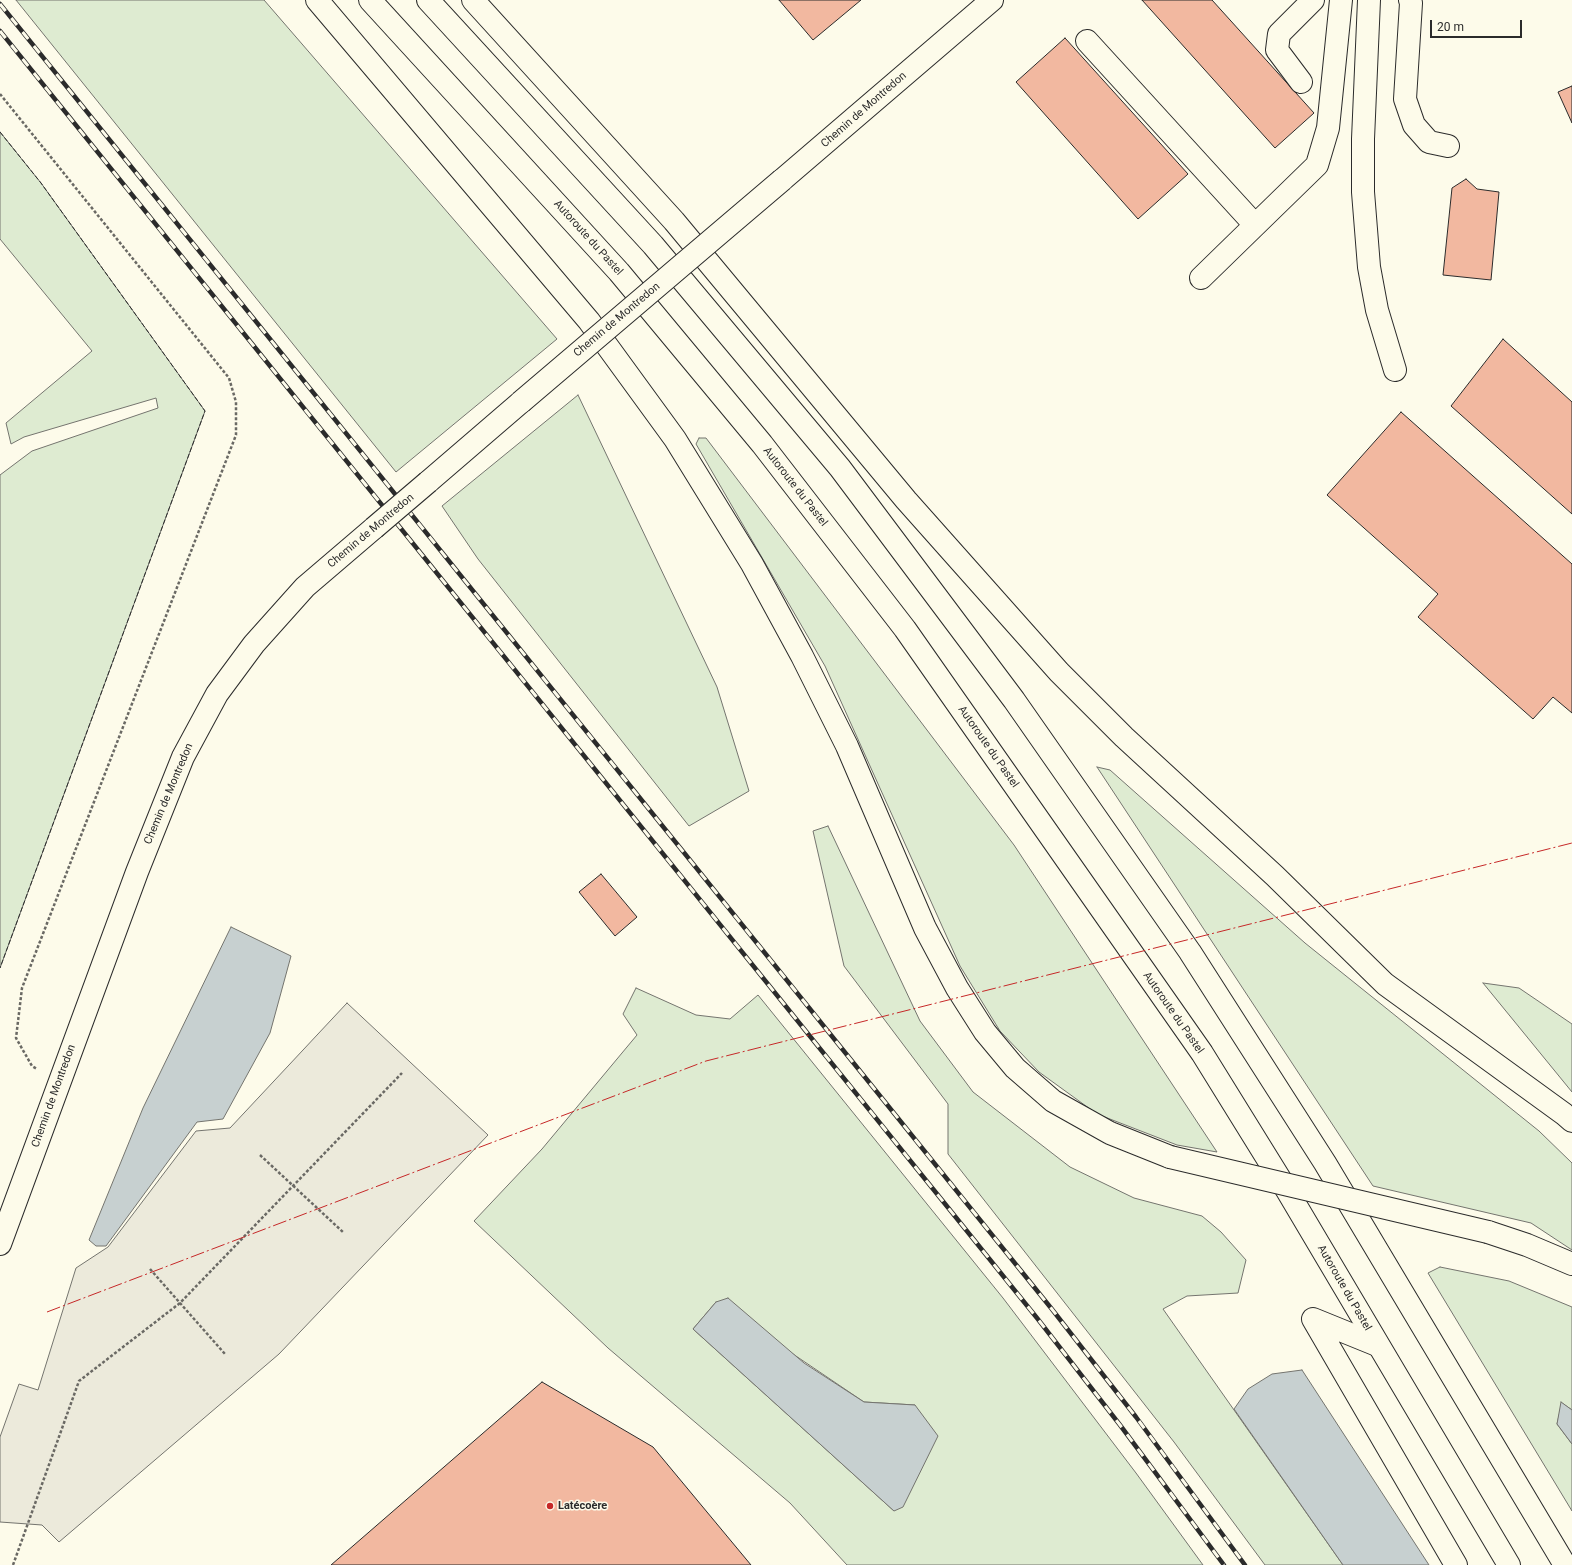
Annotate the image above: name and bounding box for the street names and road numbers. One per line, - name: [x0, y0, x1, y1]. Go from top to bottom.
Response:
- street label: Chemin de Montredon: [819, 69, 909, 151]
- street label: Autoroute du Pastel: [551, 198, 625, 278]
- street label: Chemin de Montredon: [571, 280, 663, 360]
- street label: Autoroute du Pastel: [760, 445, 830, 529]
- street label: Chemin de Montredon: [325, 491, 417, 571]
- street label: Autoroute du Pastel: [955, 704, 1021, 790]
- street label: Chemin de Montredon: [142, 741, 196, 847]
- street label: Autoroute du Pastel: [1140, 970, 1206, 1056]
- street label: Chemin de Montredon: [29, 1043, 79, 1149]
- street label: Autoroute du Pastel: [1314, 1243, 1374, 1333]

